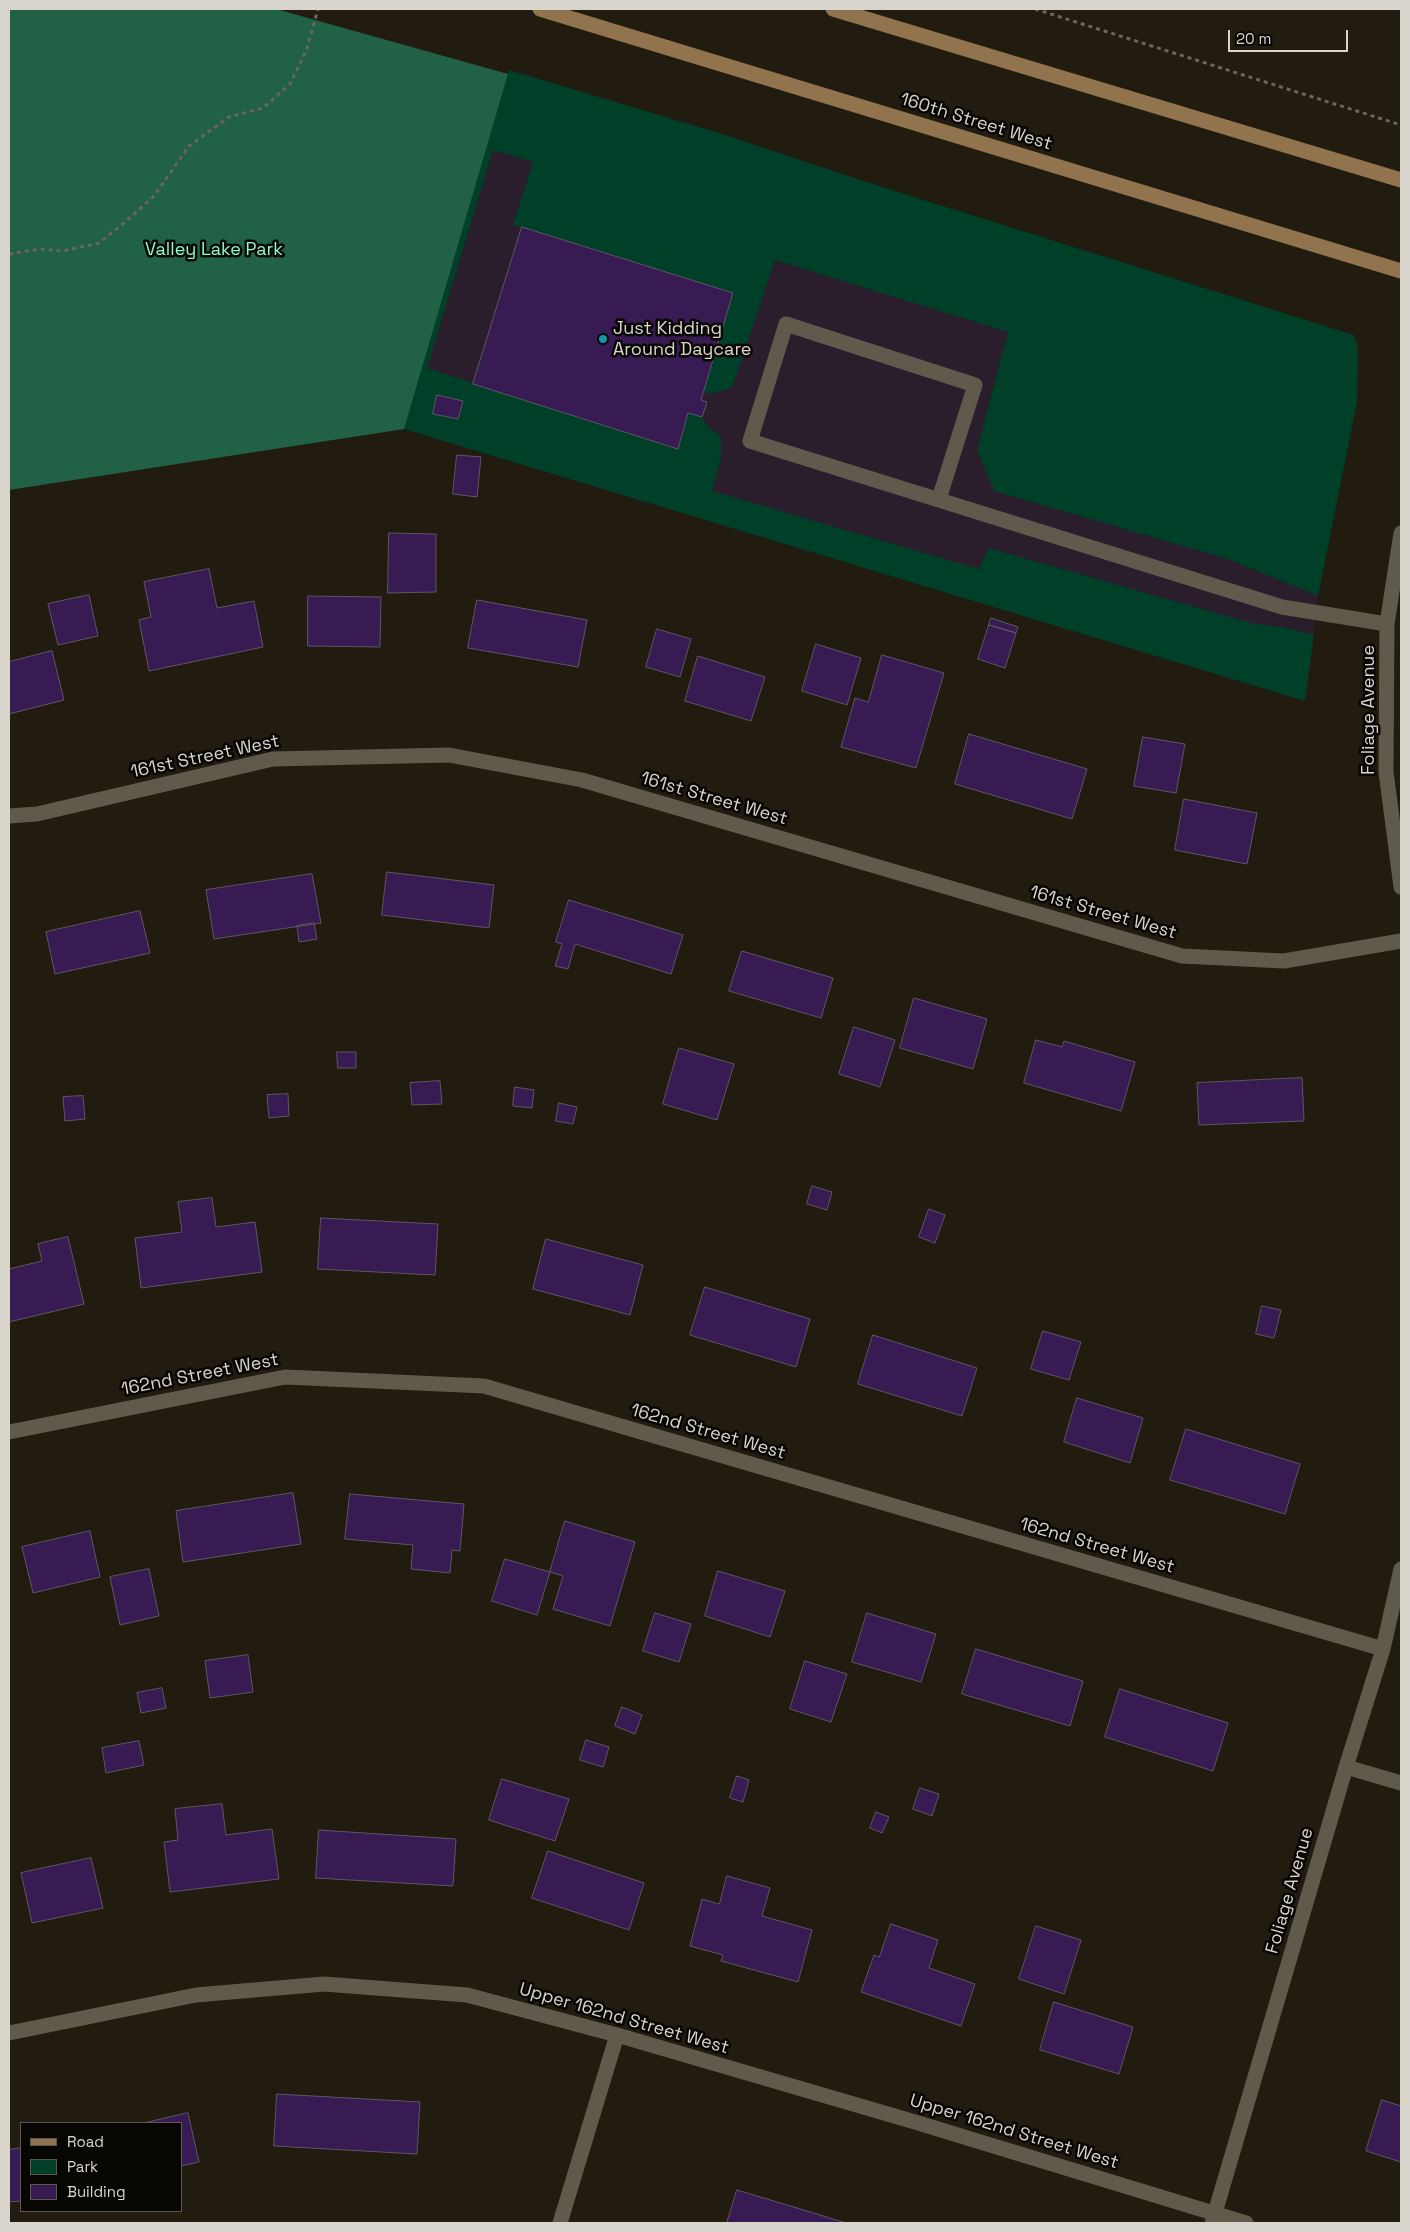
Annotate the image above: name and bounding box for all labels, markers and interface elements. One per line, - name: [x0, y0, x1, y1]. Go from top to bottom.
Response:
- scale bar: [1230, 20, 1350, 52]
- text: 20 m: [1236, 29, 1271, 48]
- street label: 160th Street West: [898, 89, 1054, 155]
- park label: Valley Lake Park: [145, 239, 283, 261]
- place label: Just Kidding Around Daycare: [613, 318, 751, 360]
- marker: Just Kidding Around Daycare: [597, 333, 609, 345]
- street label: Foliage Avenue: [1358, 645, 1380, 775]
- street label: 161st Street West: [129, 731, 281, 783]
- street label: 161st Street West: [638, 768, 790, 830]
- street label: 161st Street West: [1027, 882, 1179, 944]
- street label: 162nd Street West: [119, 1349, 281, 1401]
- street label: 162nd Street West: [628, 1400, 788, 1464]
- street label: 162nd Street West: [1017, 1514, 1177, 1578]
- street label: Foliage Avenue: [1262, 1826, 1318, 1956]
- street label: Upper 162nd Street West: [517, 1979, 731, 2059]
- street label: Upper 162nd Street West: [907, 2090, 1121, 2174]
- legend: [20, 2122, 182, 2212]
- text: Road: [67, 2132, 104, 2151]
- text: Park: [67, 2157, 98, 2176]
- text: Building: [67, 2182, 126, 2201]

